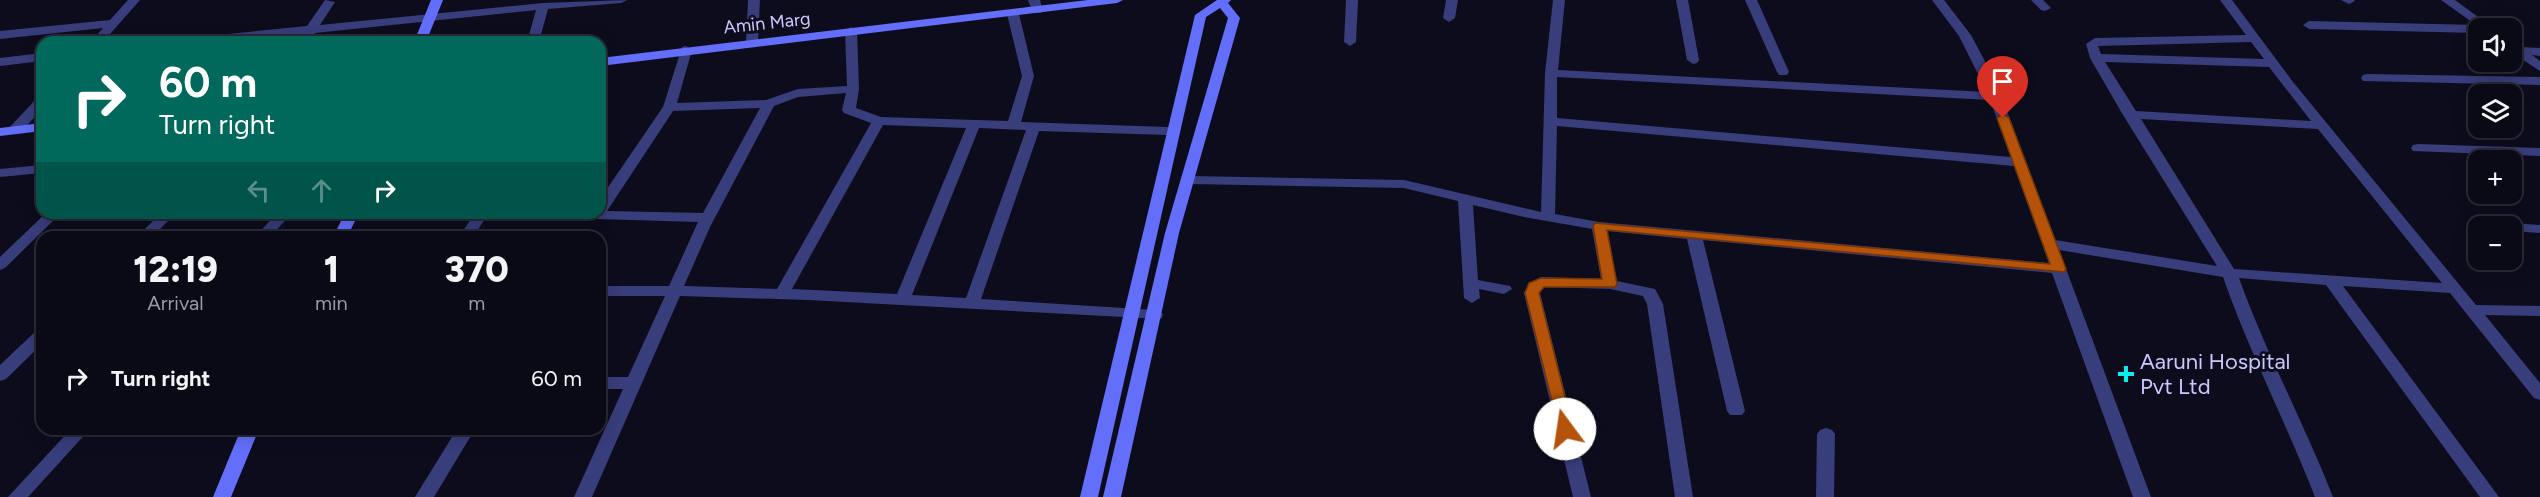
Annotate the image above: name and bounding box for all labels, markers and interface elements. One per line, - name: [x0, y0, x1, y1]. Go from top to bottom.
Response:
- street label: Amin Marg: [722, 8, 812, 38]
- map controls: [2468, 18, 2522, 270]
- button: sound: [2468, 18, 2522, 72]
- pin: [1977, 56, 2028, 118]
- text: 60 m: [159, 57, 257, 108]
- icon: right: [60, 60, 138, 138]
- icon: arrive: [1986, 65, 2019, 98]
- button: layers: [2468, 84, 2522, 138]
- text: Turn right: [159, 108, 275, 141]
- button: +: [2468, 150, 2522, 204]
- icon: left: [242, 174, 275, 207]
- icon: ahead: [305, 174, 338, 207]
- icon: right: [368, 174, 401, 207]
- button: −: [2468, 216, 2522, 270]
- text: 12:19: [133, 248, 218, 291]
- text: 1: [324, 248, 339, 291]
- text: 370: [445, 248, 509, 291]
- text: Arrival: [147, 291, 204, 315]
- text: min: [315, 291, 348, 315]
- text: m: [468, 291, 485, 315]
- place label: Aaruni Hospital Pvt Ltd: [2140, 348, 2290, 400]
- icon: right: [60, 362, 93, 395]
- text: Turn right: [111, 365, 210, 392]
- text: 60 m: [531, 365, 582, 392]
- marker: Aaruni Hospital Pvt Ltd: [2117, 365, 2135, 383]
- position arrow: [1533, 397, 1597, 461]

